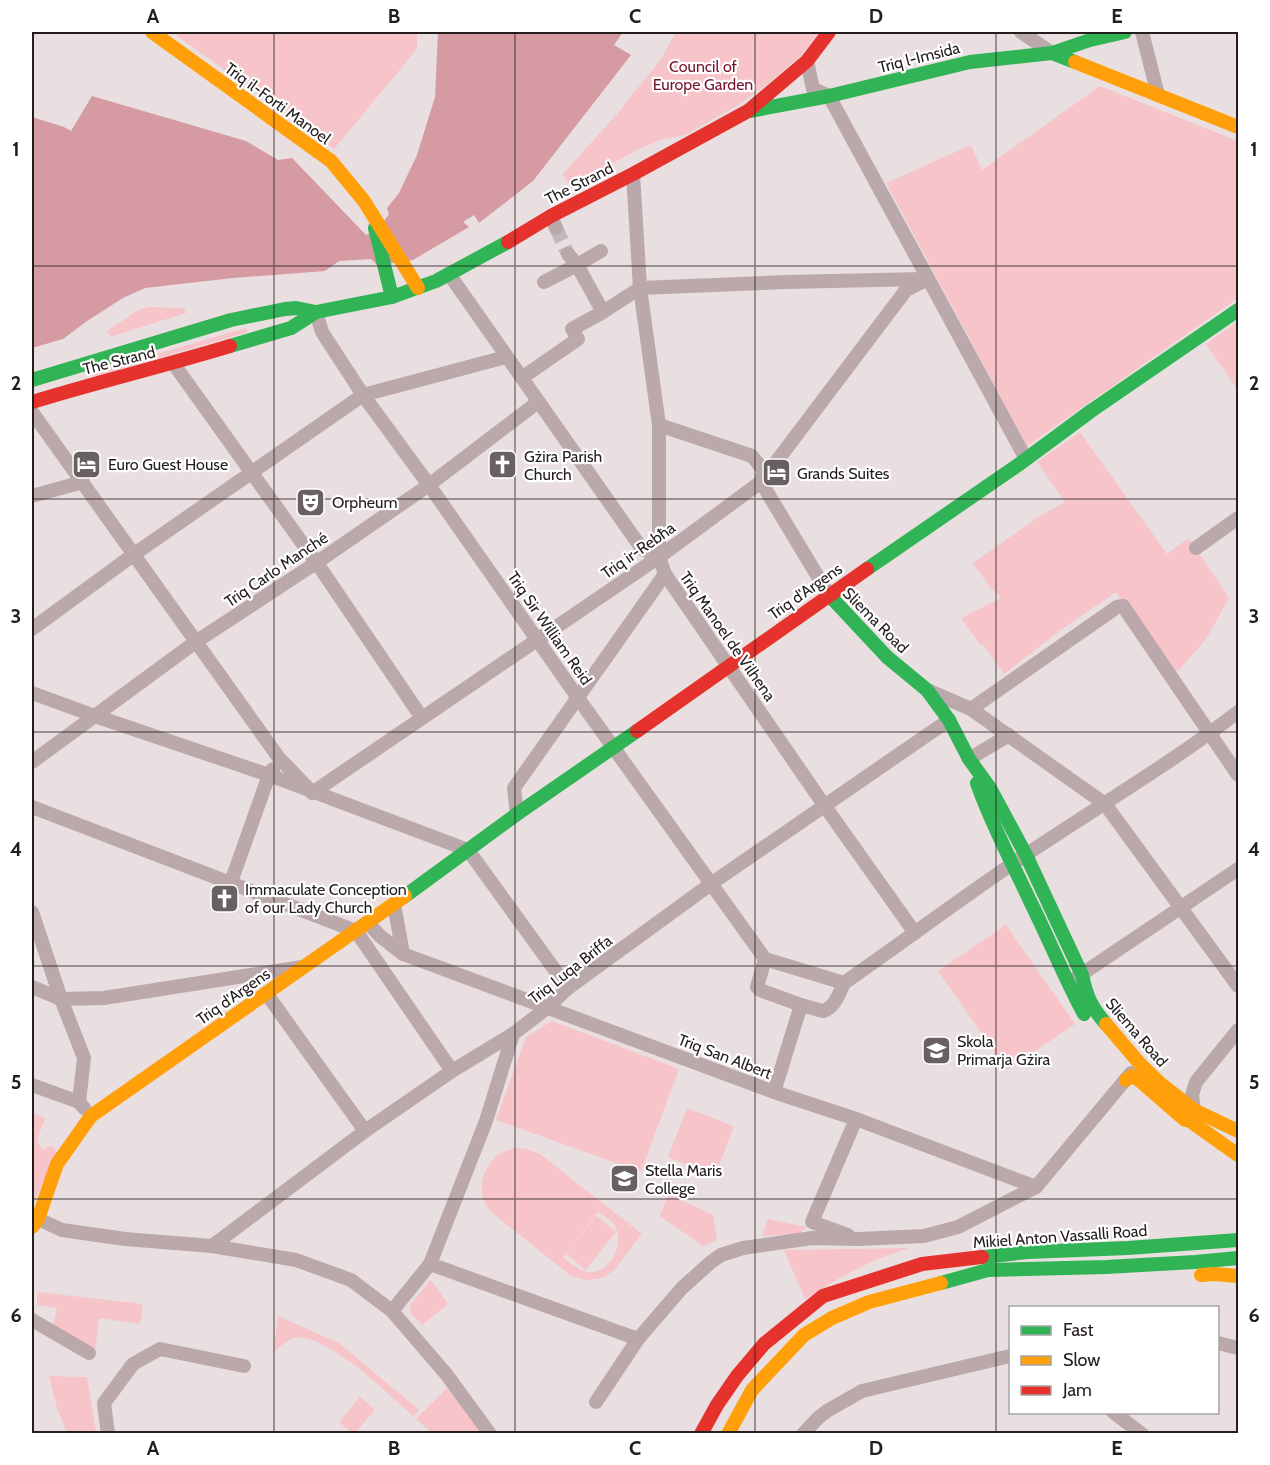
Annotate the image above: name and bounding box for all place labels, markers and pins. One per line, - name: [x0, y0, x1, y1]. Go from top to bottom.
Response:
- place label: Gżira Parish Church: [524, 447, 602, 484]
- hotel icon: Euro Guest House: [71, 448, 103, 480]
- church icon: Gżira Parish Church: [487, 449, 519, 481]
- place label: Euro Guest House: [108, 455, 228, 474]
- hotel icon: Grands Suites: [760, 457, 792, 489]
- place label: Grands Suites: [797, 464, 890, 483]
- theatre icon: Orpheum: [295, 486, 327, 518]
- place label: Orpheum: [332, 493, 397, 512]
- place label: Immaculate Conception of our Lady Church: [245, 880, 407, 917]
- church icon: Immaculate Conception of our Lady Church: [208, 882, 240, 914]
- place label: Skola Primarja Gżira: [957, 1032, 1051, 1069]
- school or university icon: Skola Primarja Gżira: [920, 1034, 952, 1066]
- place label: Stella Maris College: [645, 1161, 722, 1198]
- school or university icon: Stella Maris College: [608, 1163, 640, 1195]

